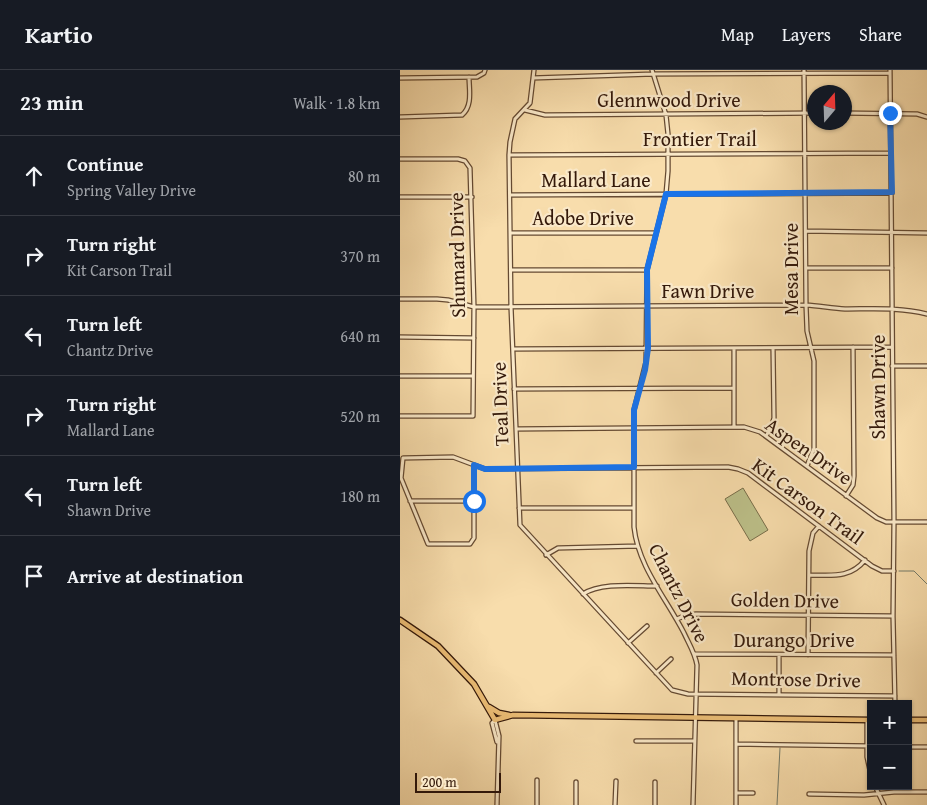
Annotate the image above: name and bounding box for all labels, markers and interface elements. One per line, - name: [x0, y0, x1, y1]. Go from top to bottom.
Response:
- text: Kartio: [25, 17, 93, 52]
- text: Map: [721, 21, 754, 48]
- text: Layers: [782, 21, 831, 48]
- text: Share: [859, 21, 902, 48]
- street label: Glennwood Drive: [597, 85, 741, 114]
- north arrow: [807, 85, 852, 130]
- text: 23 min: [20, 87, 83, 118]
- text: Walk · 1.8 km: [293, 91, 380, 115]
- route end: [879, 102, 902, 125]
- street label: Frontier Trail: [643, 124, 757, 153]
- text: Continue: [67, 150, 144, 178]
- icon: ahead: [20, 162, 48, 190]
- text: 80 m: [348, 164, 380, 188]
- street label: Mallard Lane: [541, 165, 651, 194]
- text: Spring Valley Drive: [67, 178, 196, 202]
- street label: Shumard Drive: [441, 192, 472, 318]
- street label: Adobe Drive: [532, 203, 634, 232]
- street label: Mesa Drive: [776, 223, 805, 315]
- text: Turn right: [67, 230, 156, 258]
- icon: right: [20, 242, 48, 270]
- text: 370 m: [340, 244, 380, 268]
- text: Kit Carson Trail: [67, 258, 172, 282]
- street label: Fawn Drive: [662, 276, 754, 305]
- text: Turn left: [67, 310, 142, 338]
- icon: left: [20, 322, 48, 350]
- text: 640 m: [340, 324, 380, 348]
- street label: Shawn Drive: [863, 335, 892, 439]
- text: Chantz Drive: [67, 338, 153, 362]
- street label: Teal Drive: [484, 361, 515, 447]
- text: Turn right: [67, 390, 156, 418]
- icon: right: [20, 402, 48, 430]
- text: 520 m: [340, 404, 380, 428]
- street label: Aspen Drive: [760, 410, 859, 491]
- text: Mallard Lane: [67, 418, 155, 442]
- street label: Kit Carson Trail: [747, 450, 870, 551]
- text: Turn left: [67, 470, 142, 498]
- icon: left: [20, 482, 48, 510]
- text: 180 m: [340, 484, 380, 508]
- route start: [463, 490, 486, 513]
- text: Shawn Drive: [67, 498, 151, 522]
- street label: Chantz Drive: [642, 538, 717, 647]
- icon: arrive: [20, 562, 48, 590]
- text: Arrive at destination: [67, 562, 243, 590]
- street label: Golden Drive: [731, 584, 839, 615]
- street label: Durango Drive: [733, 625, 855, 654]
- street label: Montrose Drive: [731, 663, 861, 694]
- map controls: [867, 700, 912, 790]
- button: +: [867, 700, 912, 745]
- button: −: [867, 745, 912, 790]
- scale bar: [415, 770, 501, 793]
- text: 200 m: [422, 772, 457, 792]

